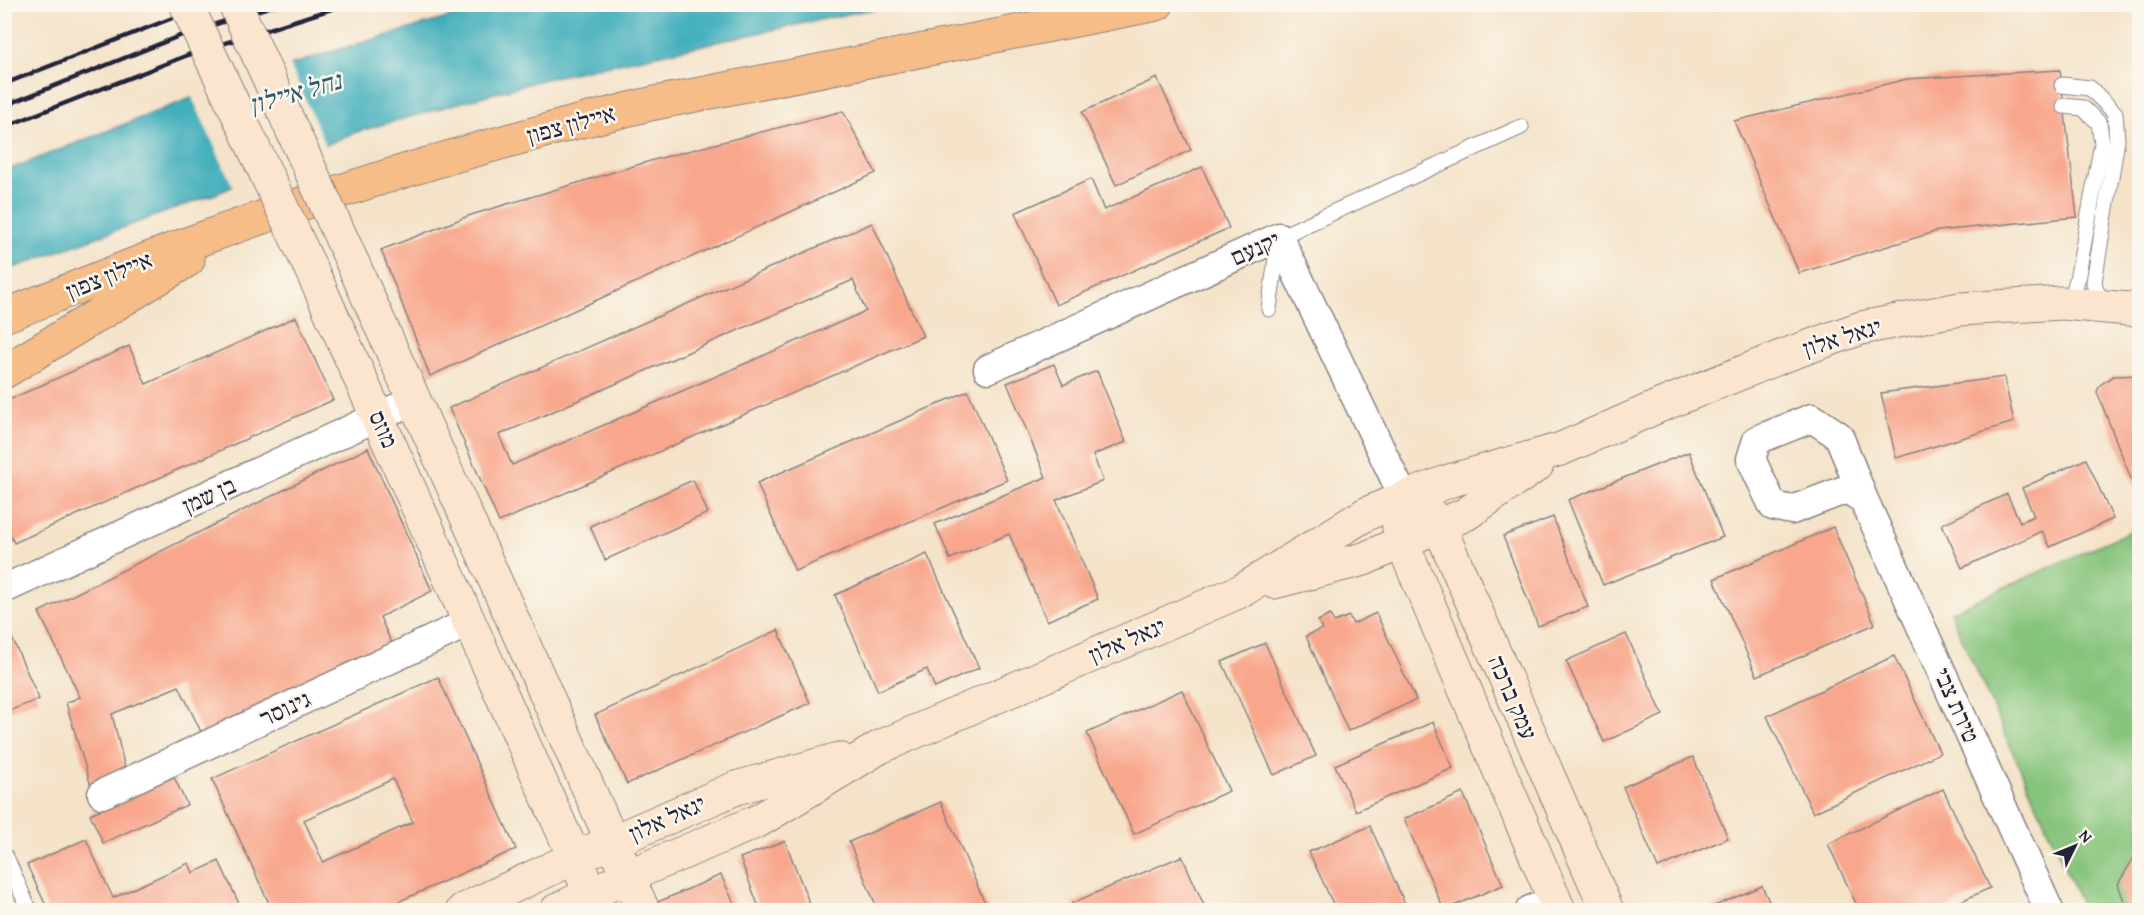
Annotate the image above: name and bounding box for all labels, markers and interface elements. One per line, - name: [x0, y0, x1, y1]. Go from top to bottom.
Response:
- water label: נחל איילון: [244, 60, 348, 124]
- street label: איילון צפון: [523, 95, 619, 153]
- street label: יקנעם: [1225, 222, 1285, 274]
- street label: איילון צפון: [61, 242, 157, 308]
- street label: יגאל אלון: [1798, 308, 1886, 366]
- street label: מוזס: [360, 405, 408, 453]
- street label: בן שמן: [176, 467, 242, 523]
- street label: יגאל אלון: [1083, 608, 1171, 672]
- street label: עמק ברכה: [1480, 649, 1546, 745]
- street label: טירת צבי: [1925, 662, 1989, 748]
- street label: גינוסר: [254, 681, 316, 735]
- street label: יגאל אלון: [623, 786, 711, 850]
- north arrow: [2045, 816, 2105, 876]
- text: N: [2074, 824, 2099, 848]

